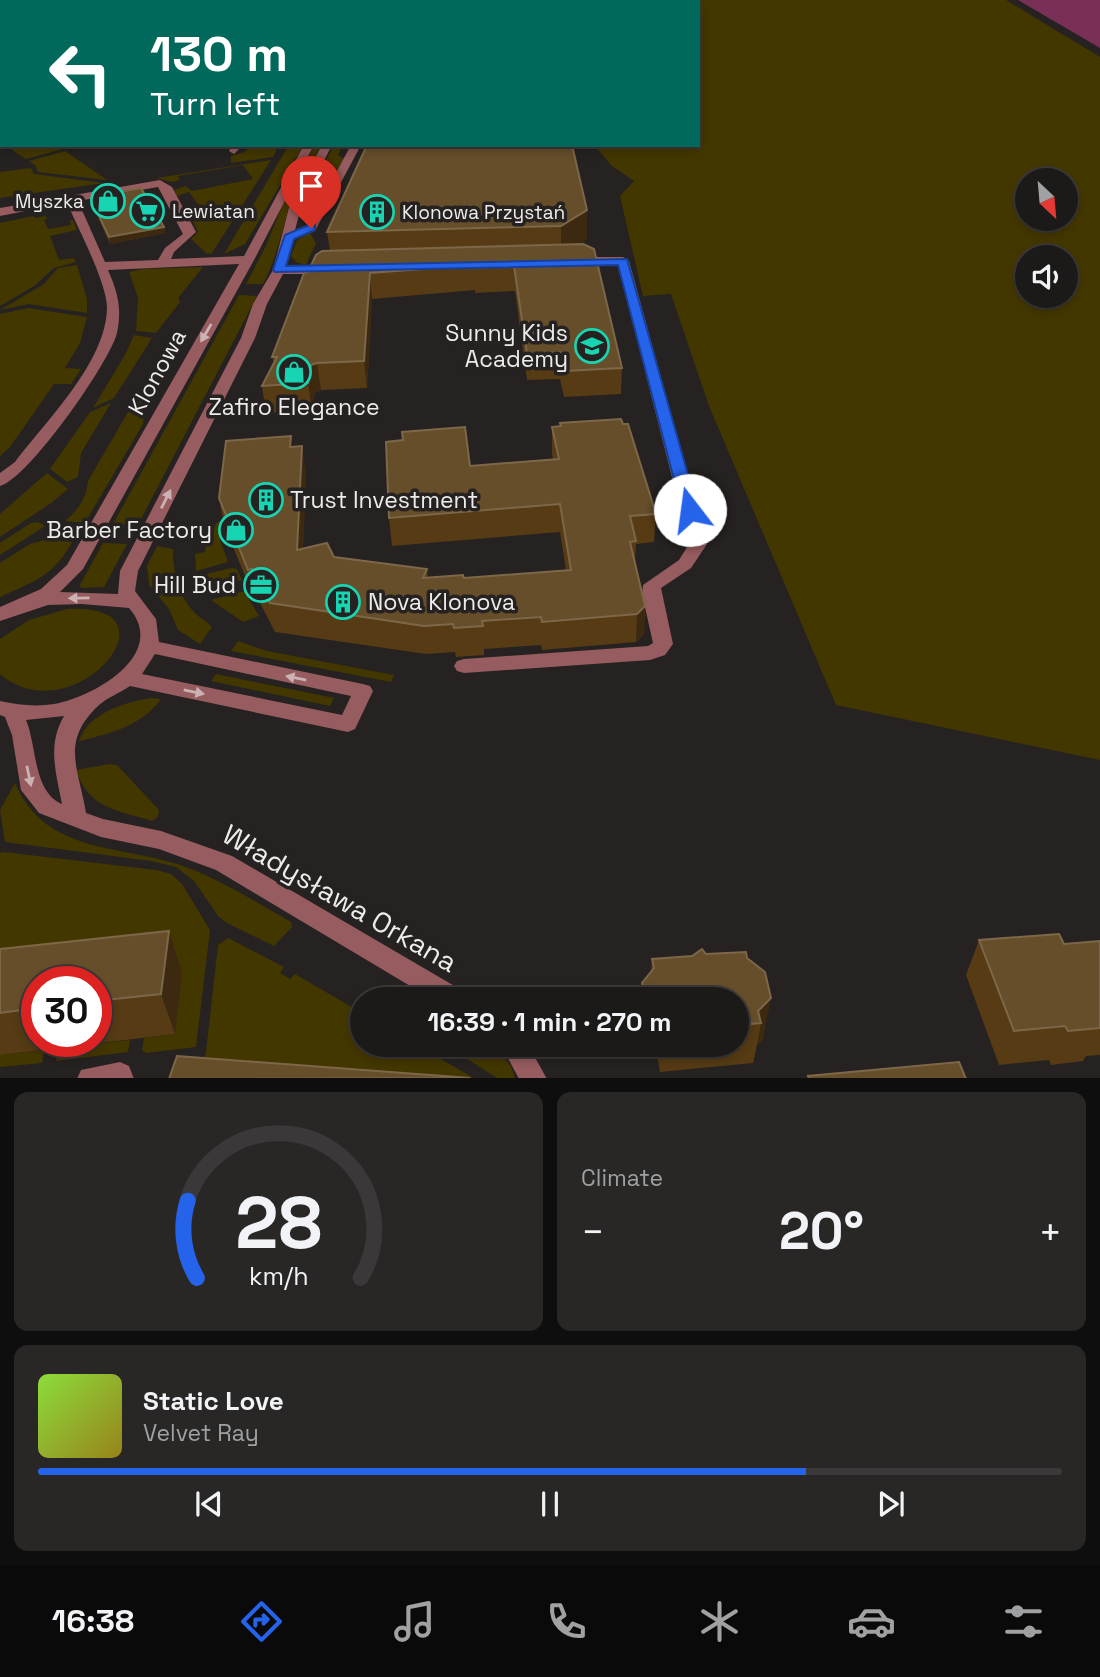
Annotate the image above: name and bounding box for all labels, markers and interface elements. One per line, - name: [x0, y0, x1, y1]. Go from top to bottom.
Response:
- text: 130 m: [150, 23, 288, 85]
- icon: left: [35, 28, 126, 119]
- text: Turn left: [150, 84, 280, 124]
- pin: [281, 156, 341, 228]
- icon: arrive: [292, 167, 330, 205]
- north arrow: [1015, 168, 1078, 231]
- map controls: [1015, 168, 1078, 308]
- shop icon: Myszka: [89, 182, 127, 220]
- place label: Myszka: [15, 189, 84, 214]
- supermarket icon: Lewiatan: [128, 192, 166, 230]
- building icon: Klonowa Przystań: [358, 193, 396, 231]
- place label: Lewiatan: [172, 199, 255, 224]
- place label: Klonowa Przystań: [402, 200, 565, 225]
- button: sound: [1015, 245, 1078, 308]
- place label: Sunny Kids Academy: [445, 318, 568, 374]
- one-way arrow: [201, 323, 213, 343]
- street label: Klonowa: [121, 324, 193, 420]
- school or university icon: Sunny Kids Academy: [573, 327, 611, 365]
- shop icon: Zafiro Elegance: [275, 353, 313, 391]
- place label: Zafiro Elegance: [208, 392, 380, 422]
- position arrow: [653, 473, 727, 547]
- building icon: Trust Investment: [247, 481, 285, 519]
- place label: Trust Investment: [290, 485, 478, 515]
- one-way arrow: [160, 489, 172, 509]
- shop icon: Barber Factory: [217, 511, 255, 549]
- place label: Barber Factory: [46, 515, 212, 545]
- office icon: Hill Bud: [242, 566, 280, 604]
- place label: Hill Bud: [154, 570, 236, 600]
- building icon: Nova Klonova: [324, 583, 362, 621]
- place label: Nova Klonova: [368, 587, 515, 617]
- one-way arrow: [68, 592, 90, 604]
- one-way arrow: [285, 672, 307, 683]
- one-way arrow: [183, 686, 205, 697]
- one-way arrow: [24, 765, 35, 787]
- street label: Władysława Orkana: [216, 816, 464, 980]
- speed limit sign: 30: [21, 966, 112, 1057]
- text: 16:39 · 1 min · 270 m: [428, 1005, 671, 1039]
- text: Climate: [581, 1163, 663, 1193]
- text: 28: [235, 1176, 322, 1269]
- text: 20°: [779, 1198, 864, 1264]
- text: −: [581, 1208, 605, 1256]
- text: +: [1038, 1208, 1062, 1256]
- text: km/h: [249, 1259, 308, 1291]
- text: Static Love: [143, 1384, 284, 1418]
- text: Velvet Ray: [143, 1418, 259, 1448]
- icon: previous: [190, 1485, 228, 1523]
- icon: pause: [531, 1485, 569, 1523]
- icon: next: [872, 1485, 910, 1523]
- icon: directions: [237, 1597, 286, 1646]
- icon: music: [390, 1597, 439, 1646]
- icon: phone: [542, 1597, 591, 1646]
- icon: climate: [695, 1597, 744, 1646]
- icon: car: [847, 1597, 896, 1646]
- icon: filters: [999, 1597, 1048, 1646]
- text: 16:38: [52, 1601, 134, 1641]

